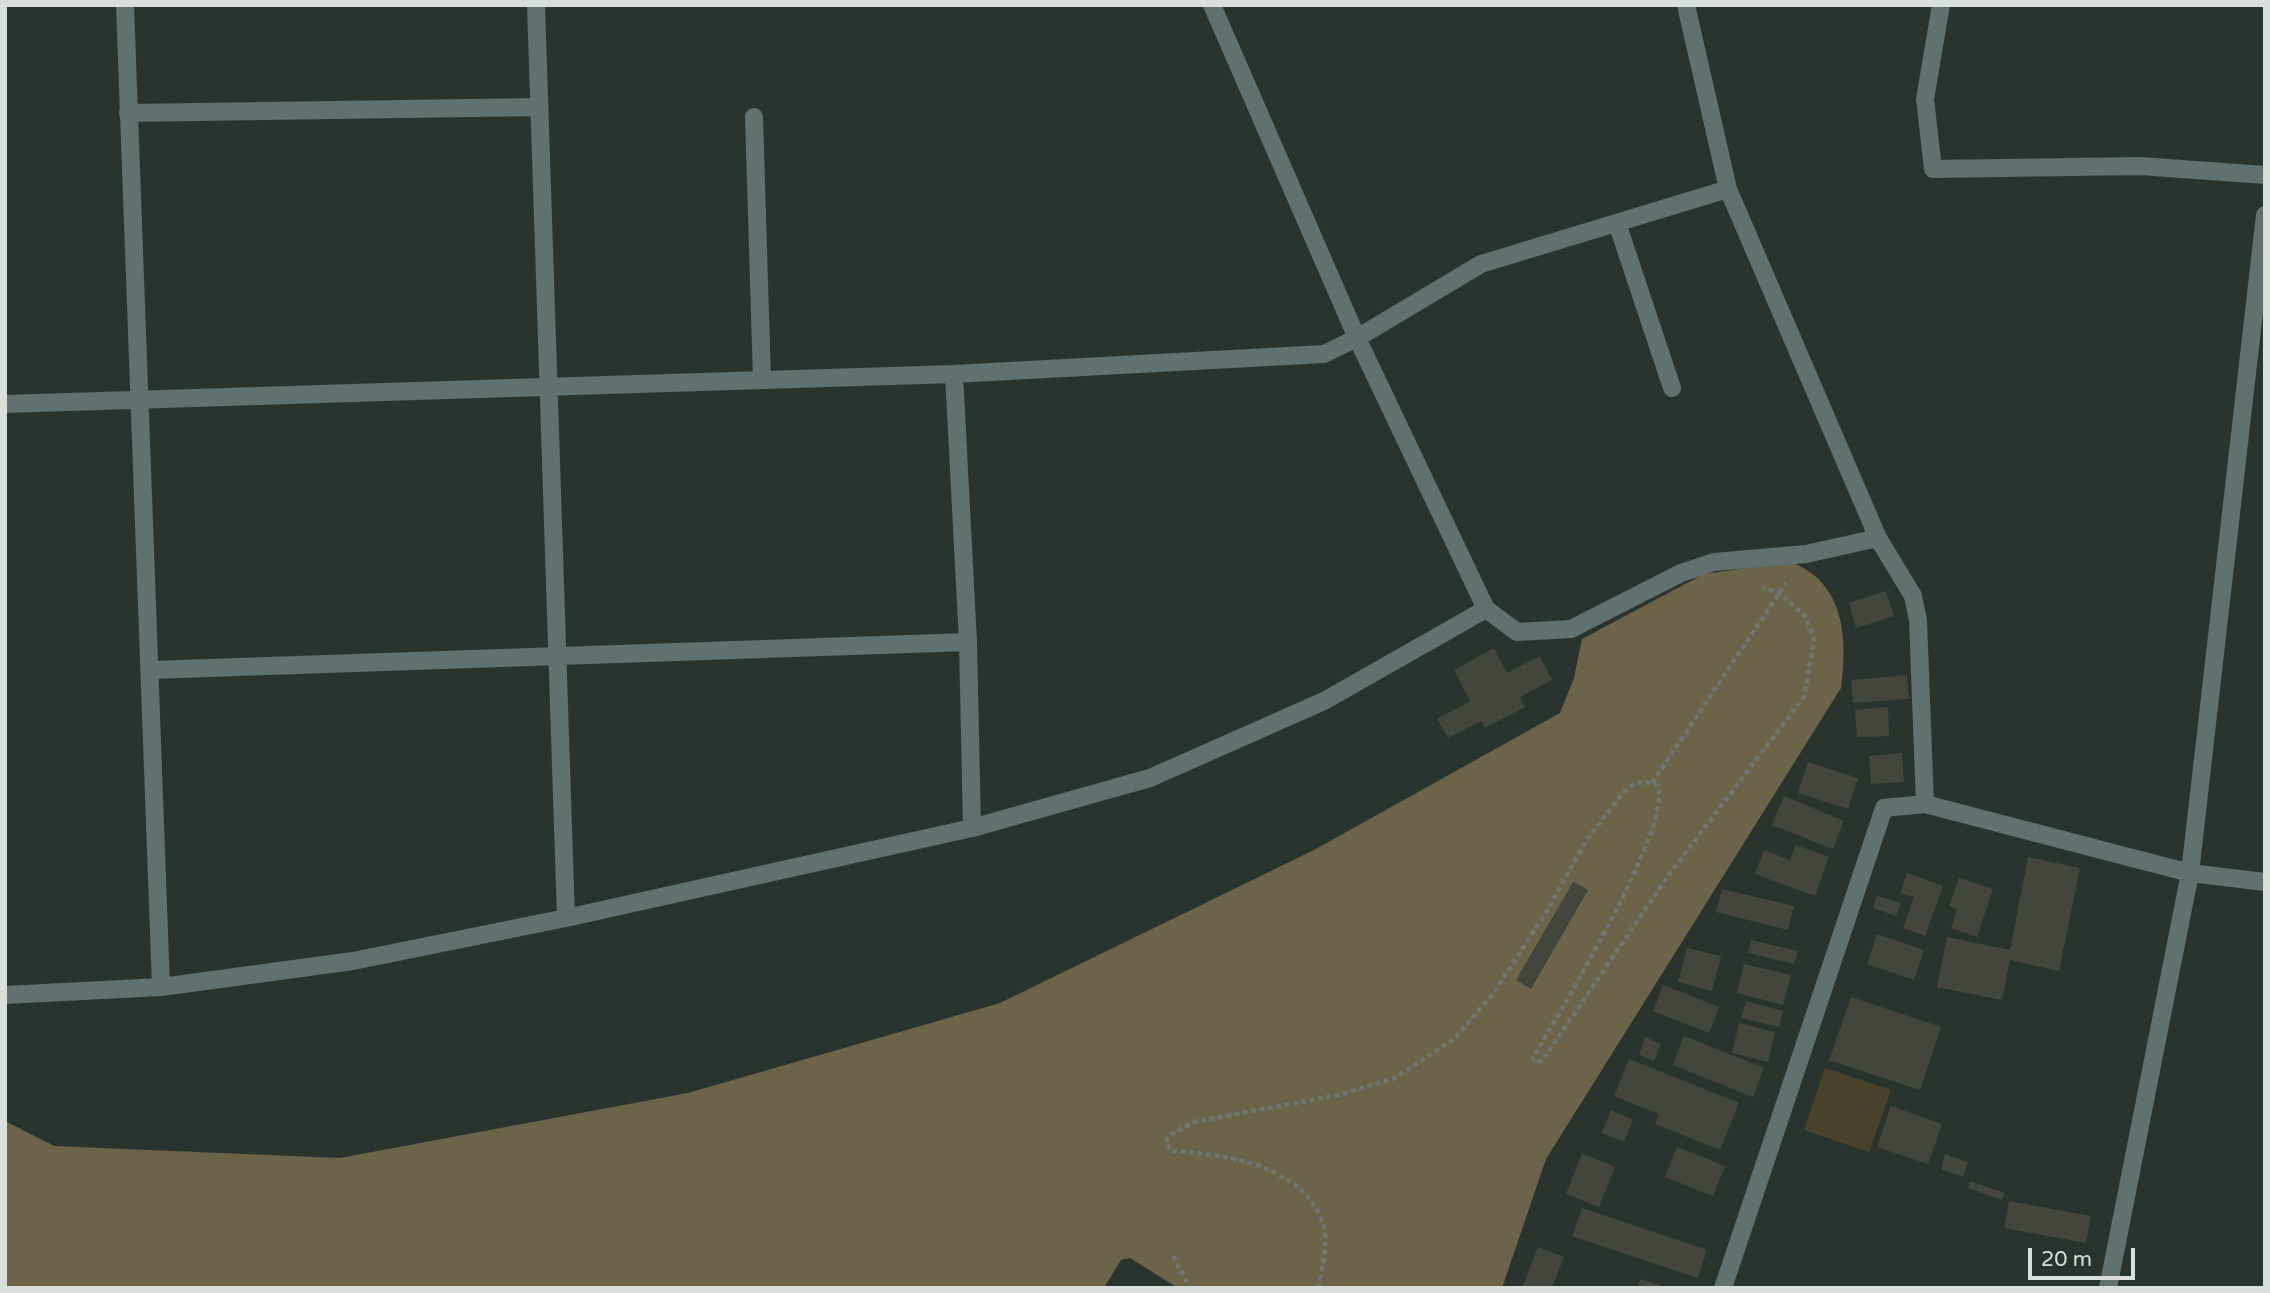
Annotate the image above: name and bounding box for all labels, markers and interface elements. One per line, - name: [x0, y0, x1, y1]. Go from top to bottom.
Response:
- scale bar: [2032, 1234, 2139, 1278]
- text: 20 m: [2041, 1247, 2092, 1272]

